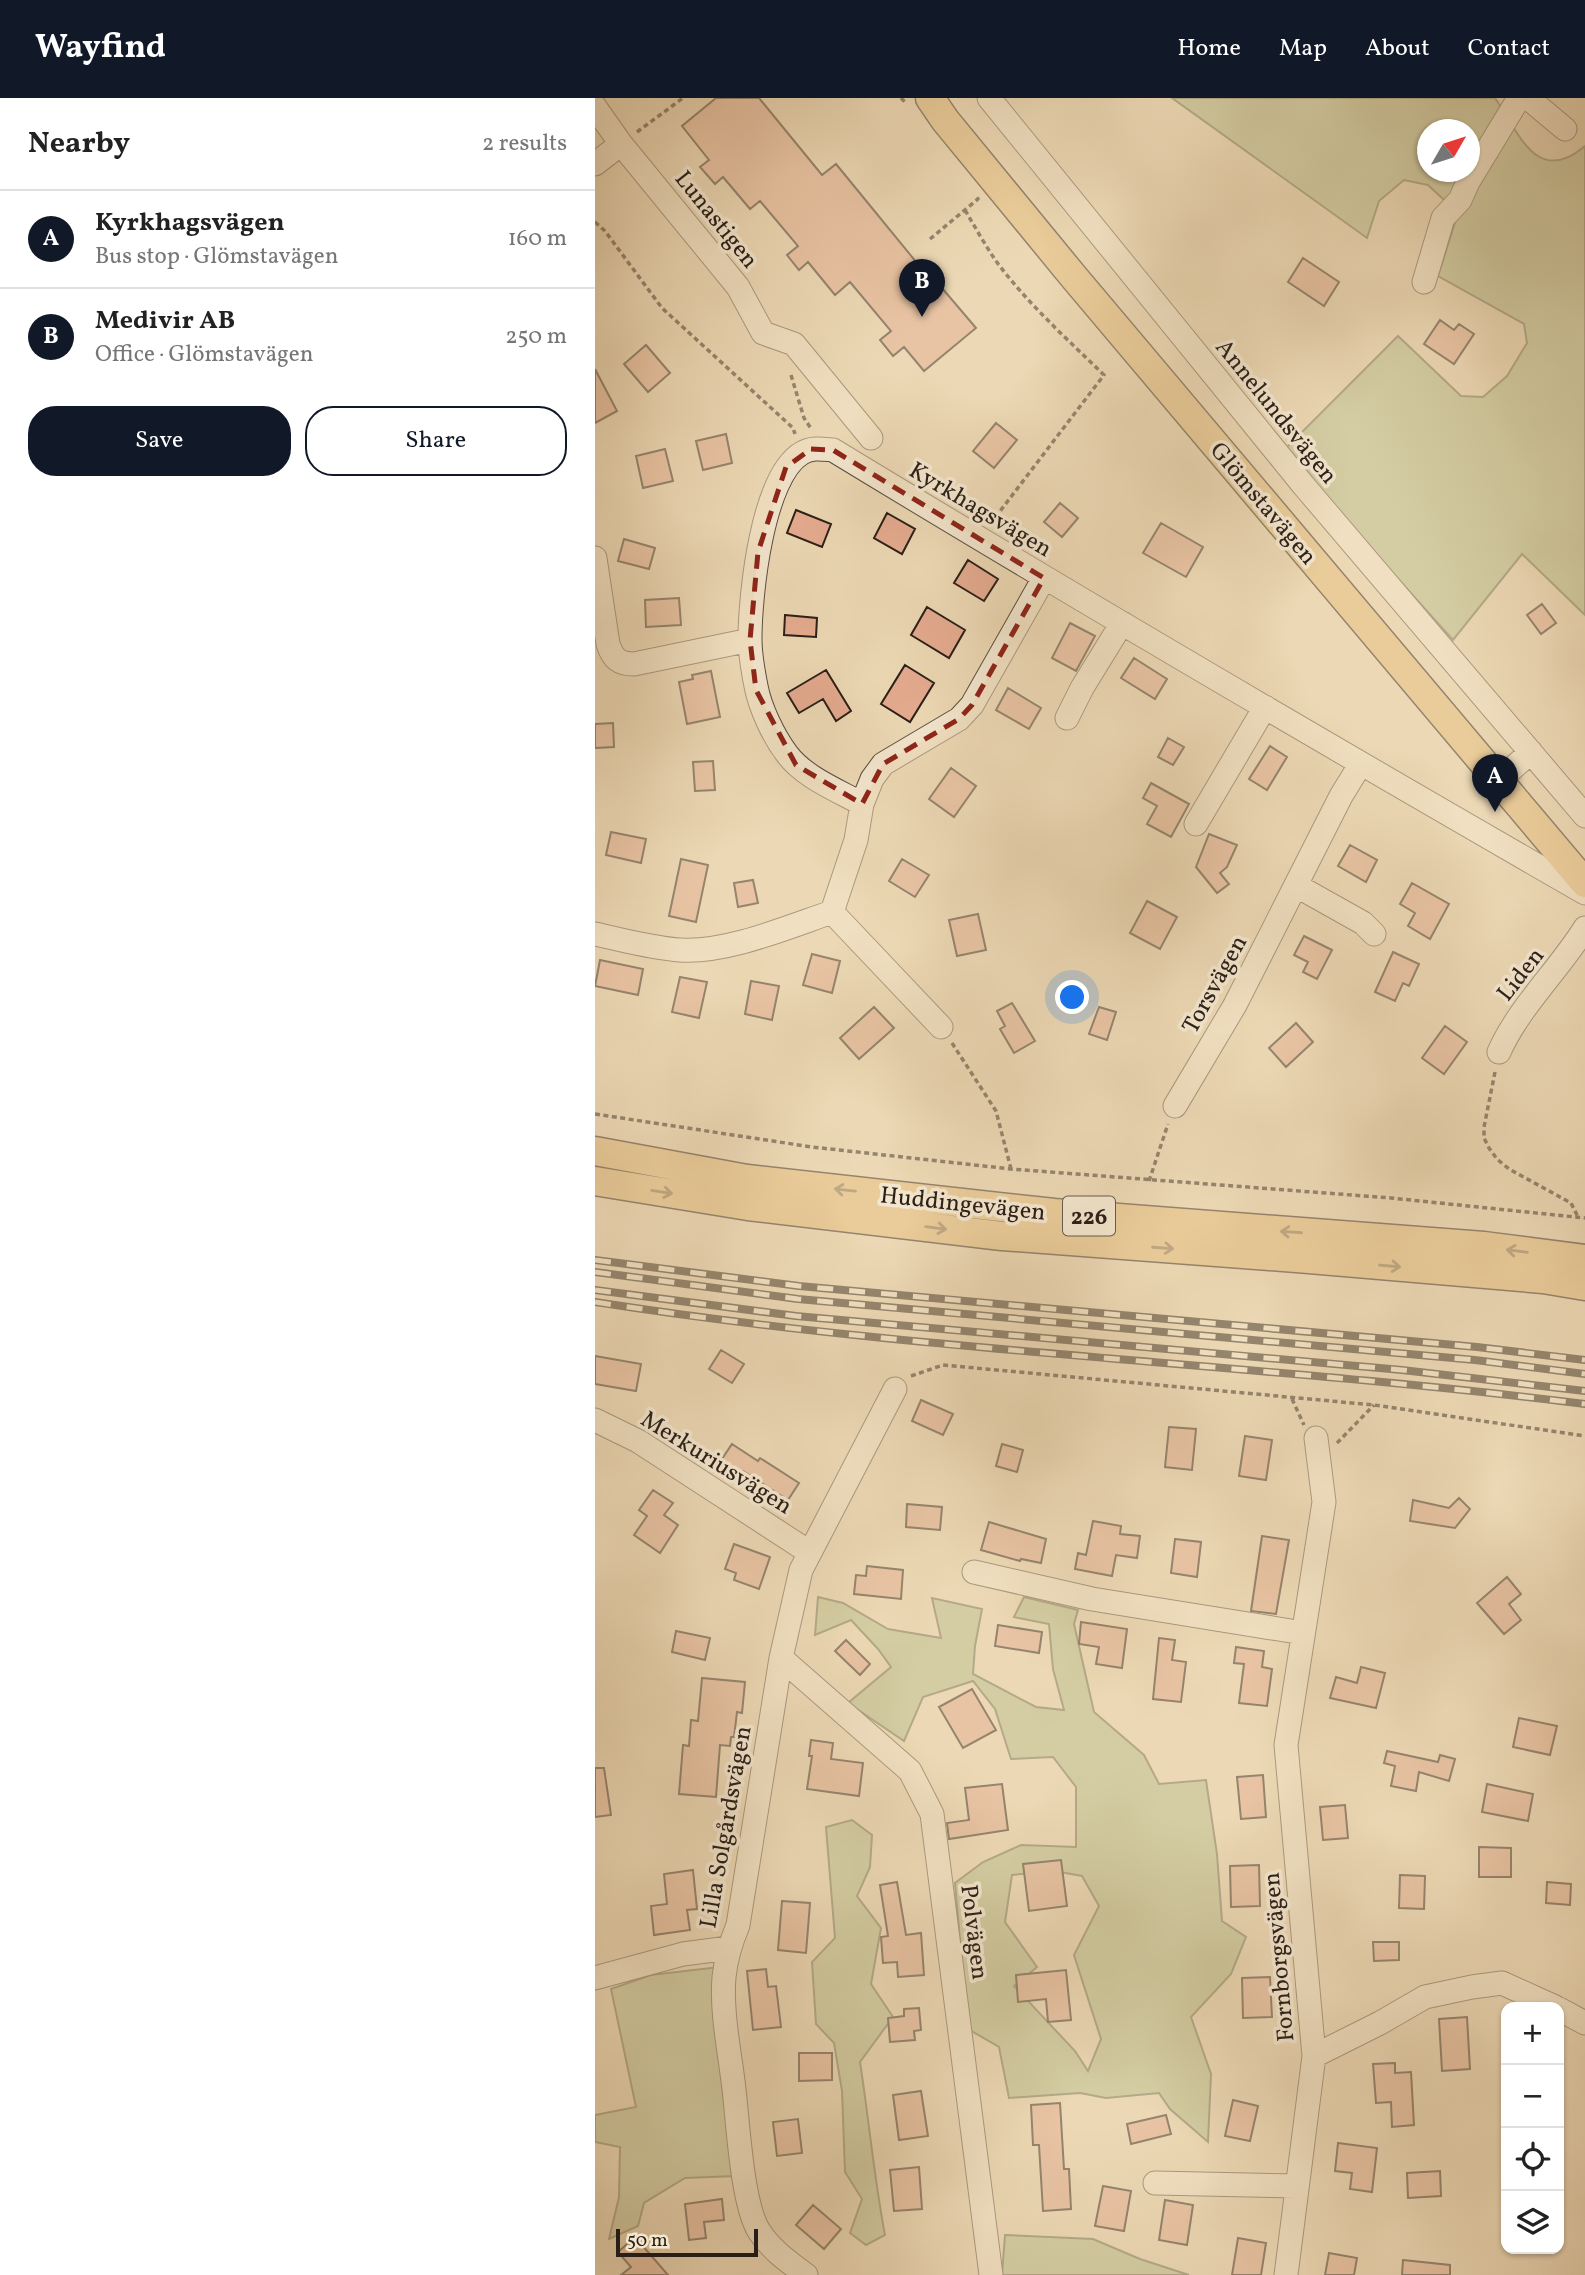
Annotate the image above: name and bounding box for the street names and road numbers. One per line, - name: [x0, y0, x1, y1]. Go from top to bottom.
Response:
- street label: Lunastigen: [665, 164, 766, 276]
- street label: Annelundsvägen: [1206, 332, 1345, 492]
- street label: Glömstavägen: [1201, 435, 1324, 573]
- street label: Kyrkhagsvägen: [902, 455, 1058, 567]
- street label: Torsvägen: [1175, 930, 1257, 1040]
- street label: Liden: [1490, 941, 1553, 1009]
- street label: Huddingevägen: [878, 1179, 1047, 1231]
- road number: 226: [1063, 1196, 1115, 1236]
- street label: Merkuriusvägen: [634, 1403, 798, 1524]
- street label: Lilla Solgårdsvägen: [692, 1723, 762, 1931]
- street label: Fornborgsvägen: [1256, 1871, 1304, 2043]
- street label: Polvägen: [950, 1883, 996, 1982]

